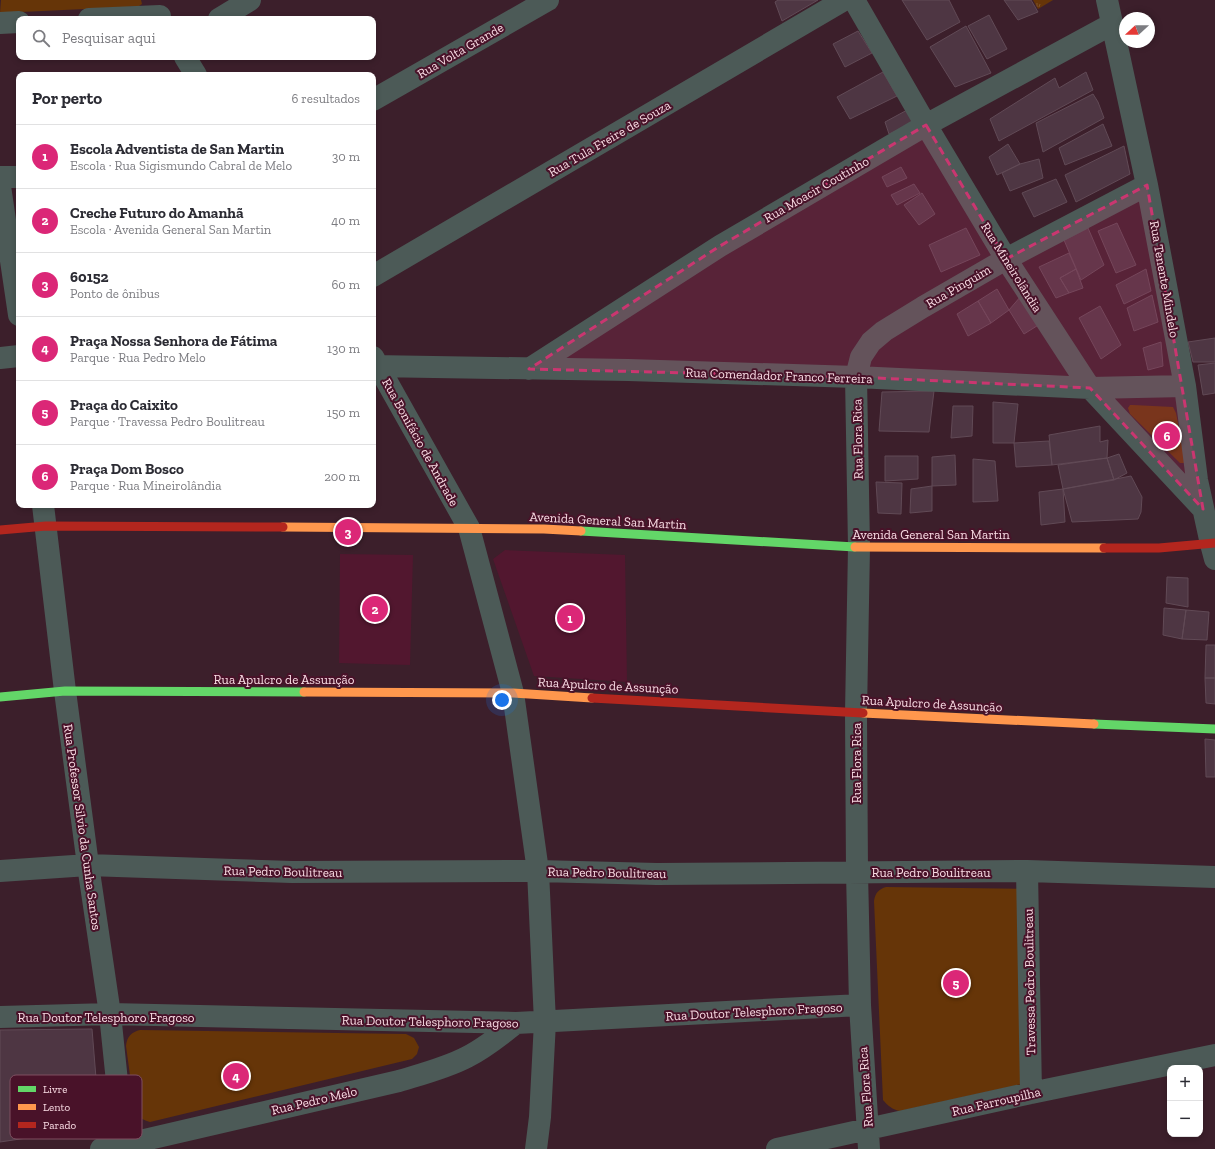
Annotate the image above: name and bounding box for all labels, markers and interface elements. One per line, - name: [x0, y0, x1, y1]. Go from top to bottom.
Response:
- north arrow: [1119, 12, 1155, 48]
- search box: [16, 16, 376, 60]
- street label: Rua Volta Grande: [414, 20, 506, 81]
- icon: search: [30, 27, 52, 49]
- text: Pesquisar aqui: [62, 29, 156, 47]
- text: Por perto: [32, 88, 102, 108]
- text: 6 resultados: [292, 91, 360, 106]
- street label: Rua Tula Freire de Souza: [545, 97, 674, 180]
- text: Escola Adventista de San Martin: [70, 140, 284, 158]
- text: 1: [42, 149, 48, 164]
- text: 30 m: [332, 149, 360, 164]
- street label: Rua Moacir Coutinho: [761, 153, 872, 226]
- text: Escola · Rua Sigismundo Cabral de Melo: [70, 158, 292, 173]
- text: Creche Futuro do Amanhã: [70, 204, 244, 222]
- text: 2: [42, 213, 48, 228]
- text: 40 m: [331, 213, 360, 228]
- street label: Rua Tenente Mindelo: [1147, 219, 1182, 339]
- street label: Rua Mineirolândia: [978, 220, 1046, 316]
- text: Escola · Avenida General San Martin: [70, 222, 271, 237]
- street label: Rua Pinguim: [923, 261, 994, 311]
- text: 60152: [70, 268, 109, 286]
- text: 3: [42, 277, 48, 292]
- text: 60 m: [331, 277, 360, 292]
- text: Ponto de ônibus: [70, 286, 160, 301]
- text: Praça Nossa Senhora de Fátima: [70, 332, 277, 350]
- text: 4: [41, 341, 49, 356]
- text: 130 m: [327, 341, 360, 356]
- text: Parque · Rua Pedro Melo: [70, 350, 206, 365]
- street label: Rua Comendador Franco Ferreira: [685, 365, 874, 386]
- street label: Rua Bonifácio de Andrade: [379, 376, 462, 509]
- text: Praça do Caixito: [70, 396, 178, 414]
- street label: Rua Flora Rica: [849, 398, 866, 479]
- text: 5: [42, 405, 48, 420]
- text: 150 m: [327, 405, 360, 420]
- text: Parque · Travessa Pedro Boulitreau: [70, 414, 265, 429]
- pin: 6: [1154, 421, 1180, 451]
- text: Praça Dom Bosco: [70, 460, 184, 478]
- text: 6: [42, 469, 48, 484]
- text: 200 m: [324, 469, 360, 484]
- text: Parque · Rua Mineirolândia: [70, 478, 221, 493]
- street label: Avenida General San Martin: [529, 509, 687, 532]
- pin: 3: [335, 517, 361, 547]
- street label: Avenida General San Martin: [852, 527, 1010, 542]
- pin: 2: [362, 594, 388, 624]
- pin: 1: [557, 603, 583, 633]
- street label: Rua Apulcro de Assunção: [214, 672, 355, 687]
- street label: Rua Apulcro de Assunção: [537, 674, 679, 697]
- your location: [492, 690, 512, 710]
- street label: Rua Apulcro de Assunção: [861, 692, 1003, 715]
- street label: Rua Flora Rica: [849, 722, 864, 803]
- street label: Rua Professor Silvio da Cunha Santos: [61, 723, 104, 931]
- street label: Rua Pedro Boulitreau: [223, 863, 343, 880]
- street label: Rua Pedro Boulitreau: [547, 864, 667, 881]
- street label: Rua Pedro Boulitreau: [872, 865, 991, 880]
- street label: Travessa Pedro Boulitreau: [1021, 908, 1038, 1056]
- pin: 5: [943, 968, 969, 998]
- street label: Rua Doutor Telesphoro Fragoso: [665, 999, 843, 1024]
- street label: Rua Doutor Telesphoro Fragoso: [17, 1010, 195, 1025]
- street label: Rua Doutor Telesphoro Fragoso: [341, 1012, 519, 1031]
- street label: Rua Flora Rica: [855, 1046, 876, 1128]
- pin: 4: [223, 1061, 249, 1091]
- map controls: [1167, 1065, 1203, 1137]
- button: +: [1167, 1065, 1203, 1101]
- legend: [10, 1075, 142, 1139]
- text: Livre: [43, 1083, 67, 1096]
- street label: Rua Pedro Melo: [270, 1083, 359, 1118]
- street label: Rua Farroupilha: [950, 1084, 1043, 1119]
- text: Lento: [43, 1101, 71, 1114]
- button: −: [1167, 1101, 1203, 1137]
- text: Parado: [43, 1119, 77, 1132]

